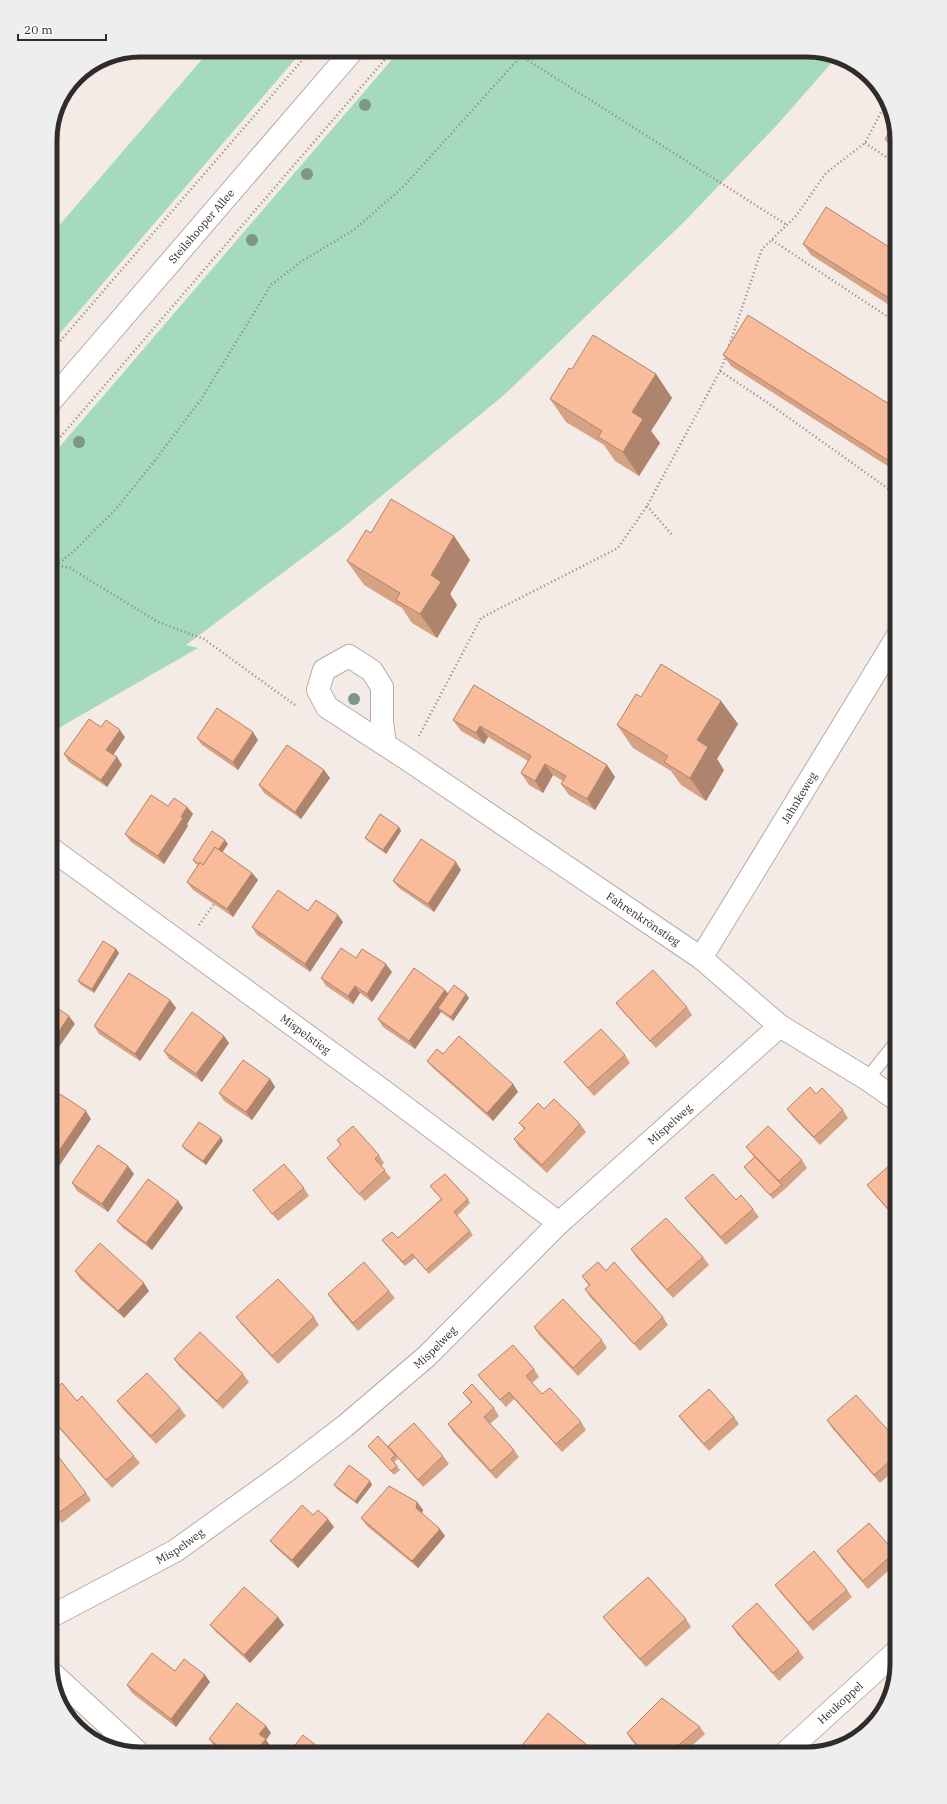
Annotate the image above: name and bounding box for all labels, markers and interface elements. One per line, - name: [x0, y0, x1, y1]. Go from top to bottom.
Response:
- scale bar: [18, 16, 106, 42]
- text: 20 m: [24, 22, 53, 37]
- street label: Steilshooper Allee: [165, 186, 237, 266]
- street label: Jahnkeweg: [778, 769, 820, 826]
- street label: Fahrenkrönstieg: [604, 889, 683, 949]
- street label: Mispelstieg: [277, 1011, 333, 1057]
- street label: Mispelweg: [645, 1101, 695, 1148]
- street label: Mispelweg: [411, 1323, 460, 1371]
- street label: Mispelweg: [153, 1525, 207, 1567]
- street label: Heukoppel: [814, 1679, 866, 1727]

